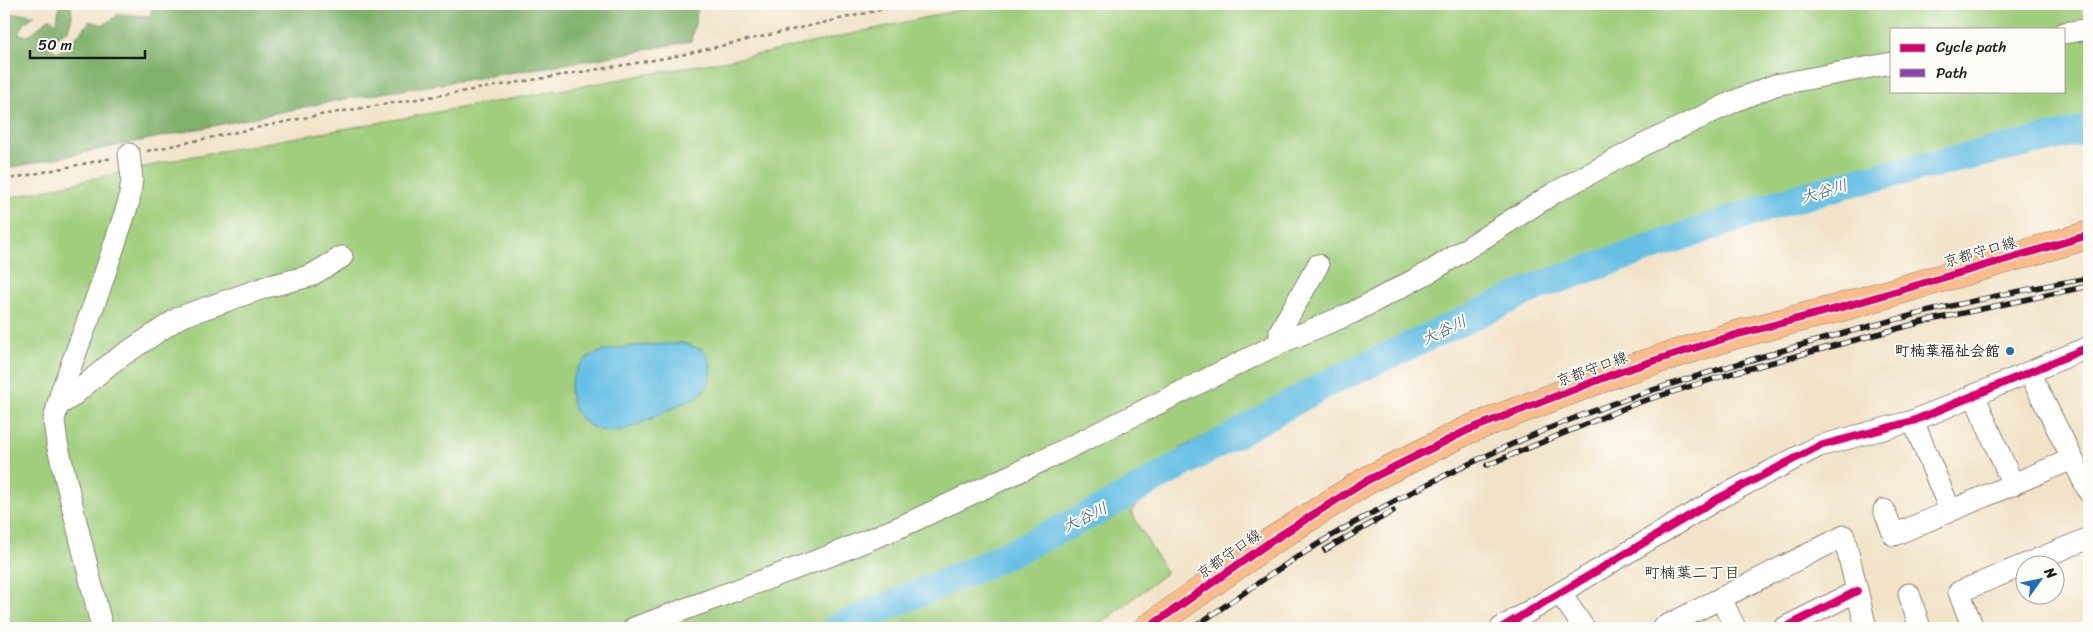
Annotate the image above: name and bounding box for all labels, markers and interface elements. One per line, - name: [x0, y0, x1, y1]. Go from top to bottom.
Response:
- scale bar: [30, 28, 145, 60]
- legend: [1890, 28, 2066, 92]
- text: 50 m: [38, 32, 73, 58]
- text: Cycle path: [1936, 34, 2007, 60]
- text: Path: [1936, 60, 1967, 86]
- water label: 大谷川: [1797, 170, 1851, 212]
- street label: 京都守口線: [1940, 229, 2020, 275]
- water label: 大谷川: [1416, 307, 1472, 353]
- place label: 町楠葉福祉会館: [1895, 338, 2000, 364]
- street label: 京都守口線: [1552, 344, 1632, 394]
- marker: 町楠葉福祉会館: [2004, 345, 2016, 357]
- water label: 大谷川: [1057, 493, 1113, 541]
- street label: 京都守口線: [1191, 522, 1267, 586]
- north arrow: [2016, 554, 2066, 604]
- district label: 町楠葉二丁目: [1644, 558, 1740, 587]
- text: N: [2037, 561, 2064, 584]

